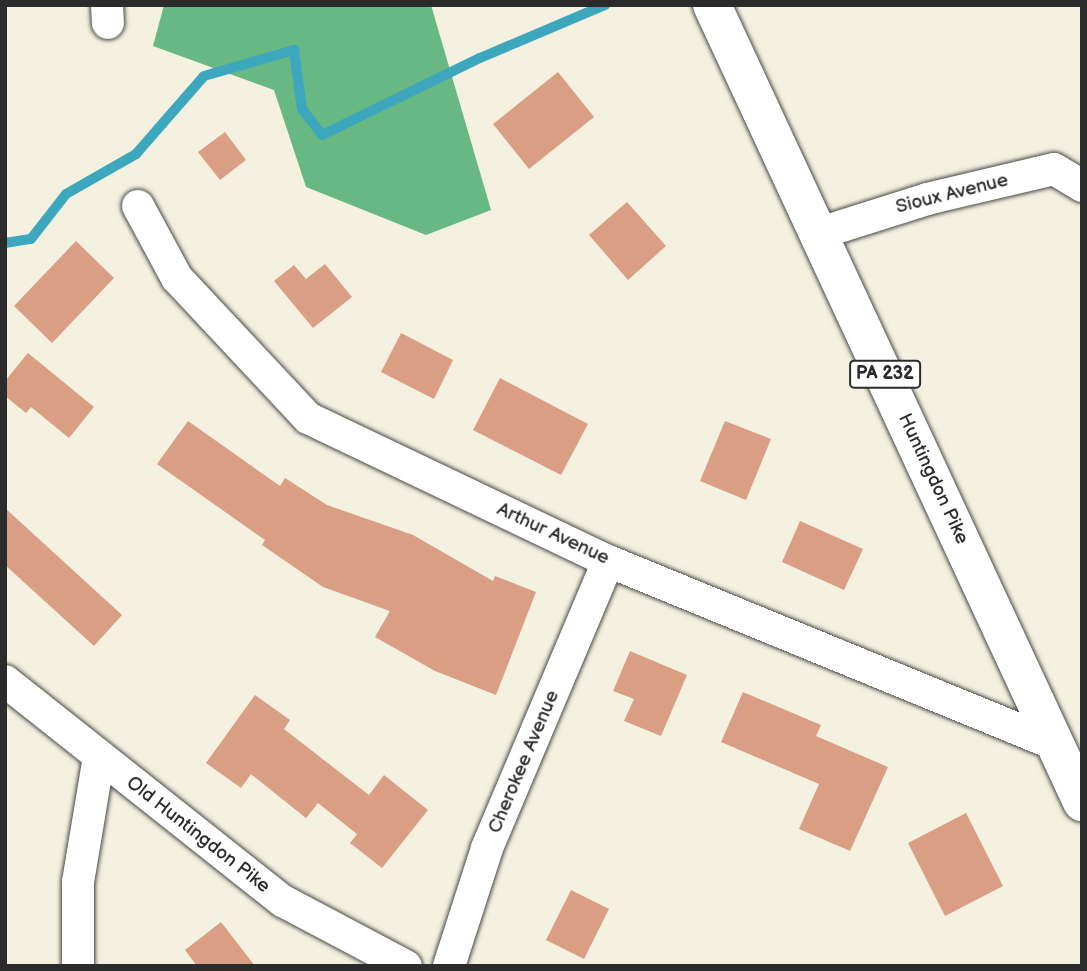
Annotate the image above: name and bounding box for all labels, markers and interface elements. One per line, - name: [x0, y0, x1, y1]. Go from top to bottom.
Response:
- street label: Sioux Avenue: [893, 169, 1011, 219]
- road number: PA 232: [848, 360, 922, 388]
- street label: Huntingdon Pike: [893, 410, 973, 548]
- street label: Arthur Avenue: [493, 498, 613, 570]
- street label: Cherokee Avenue: [484, 687, 564, 837]
- street label: Old Huntingdon Pike: [122, 772, 274, 898]

